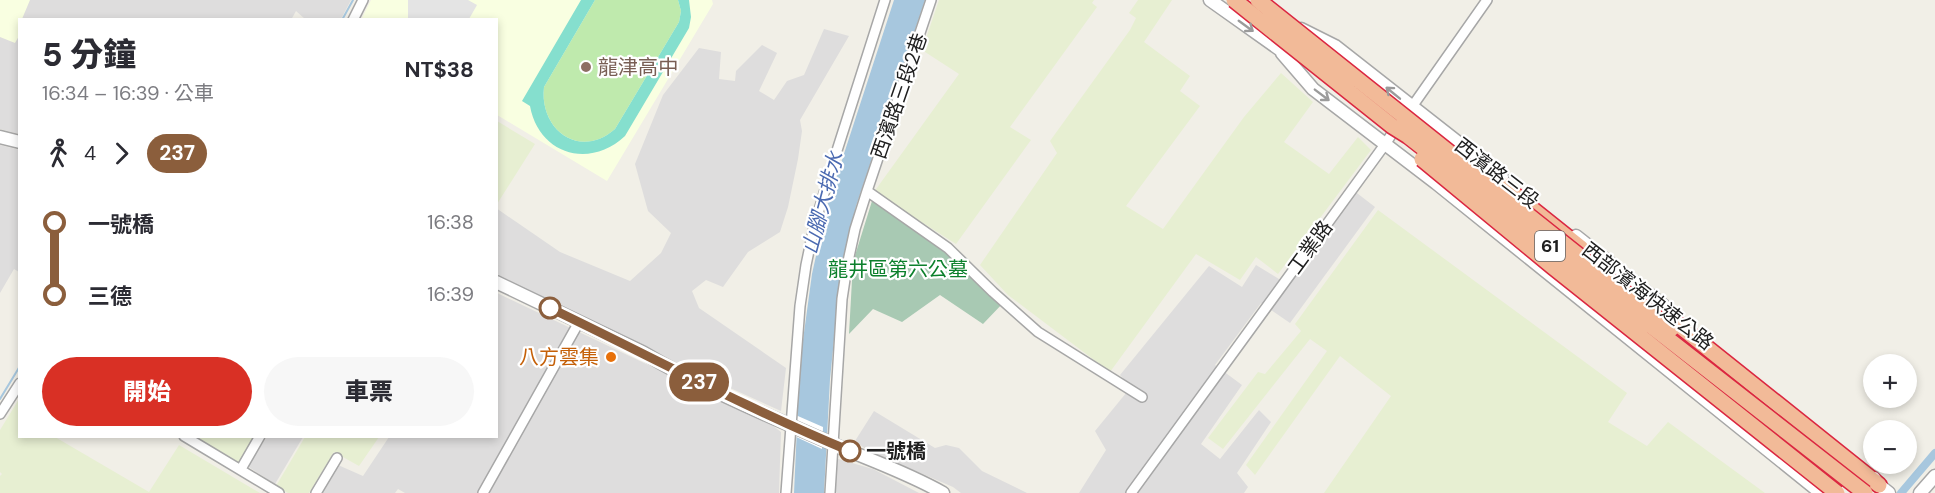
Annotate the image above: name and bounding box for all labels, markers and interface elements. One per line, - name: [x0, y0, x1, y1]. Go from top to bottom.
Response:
- one-way arrow: [1237, 20, 1253, 33]
- street label: 西濱路三段2巷: [865, 30, 933, 162]
- text: 5 分鐘: [42, 33, 136, 76]
- place label: 龍津高中: [598, 54, 678, 80]
- text: NT$38: [405, 55, 474, 84]
- marker: 龍津高中: [579, 60, 593, 74]
- text: 16:34 – 16:39 · 公車: [42, 80, 214, 106]
- one-way arrow: [1385, 86, 1401, 99]
- one-way arrow: [1314, 89, 1330, 102]
- street label: 西濱路三段: [1450, 132, 1544, 214]
- icon: walk: [42, 137, 75, 170]
- icon: forward: [105, 137, 138, 170]
- text: 237: [159, 139, 195, 167]
- text: 4: [84, 140, 96, 166]
- water label: 山腳大排水: [796, 148, 850, 257]
- text: 16:38: [427, 209, 474, 235]
- text: 一號橋: [88, 210, 154, 239]
- street label: 工業路: [1282, 215, 1338, 279]
- road number: 61: [1535, 231, 1565, 261]
- street label: 西部濱海快速公路: [1577, 237, 1719, 355]
- park label: 龍井區第六公墓: [828, 256, 968, 282]
- text: 16:39: [427, 281, 474, 307]
- text: 三德: [88, 282, 132, 311]
- unlabelled marker: [539, 297, 561, 319]
- place label: 八方雲集: [519, 344, 599, 370]
- marker: 八方雲集: [604, 350, 618, 364]
- map controls: [1863, 354, 1917, 474]
- button: +: [1863, 354, 1917, 408]
- button: 開始: [42, 357, 252, 426]
- button: 車票: [264, 357, 474, 426]
- line badge: 237: [664, 362, 734, 401]
- text: 237: [681, 368, 717, 396]
- button: −: [1863, 420, 1917, 474]
- place label: 一號橋: [866, 438, 926, 464]
- marker: 一號橋: [839, 440, 861, 462]

